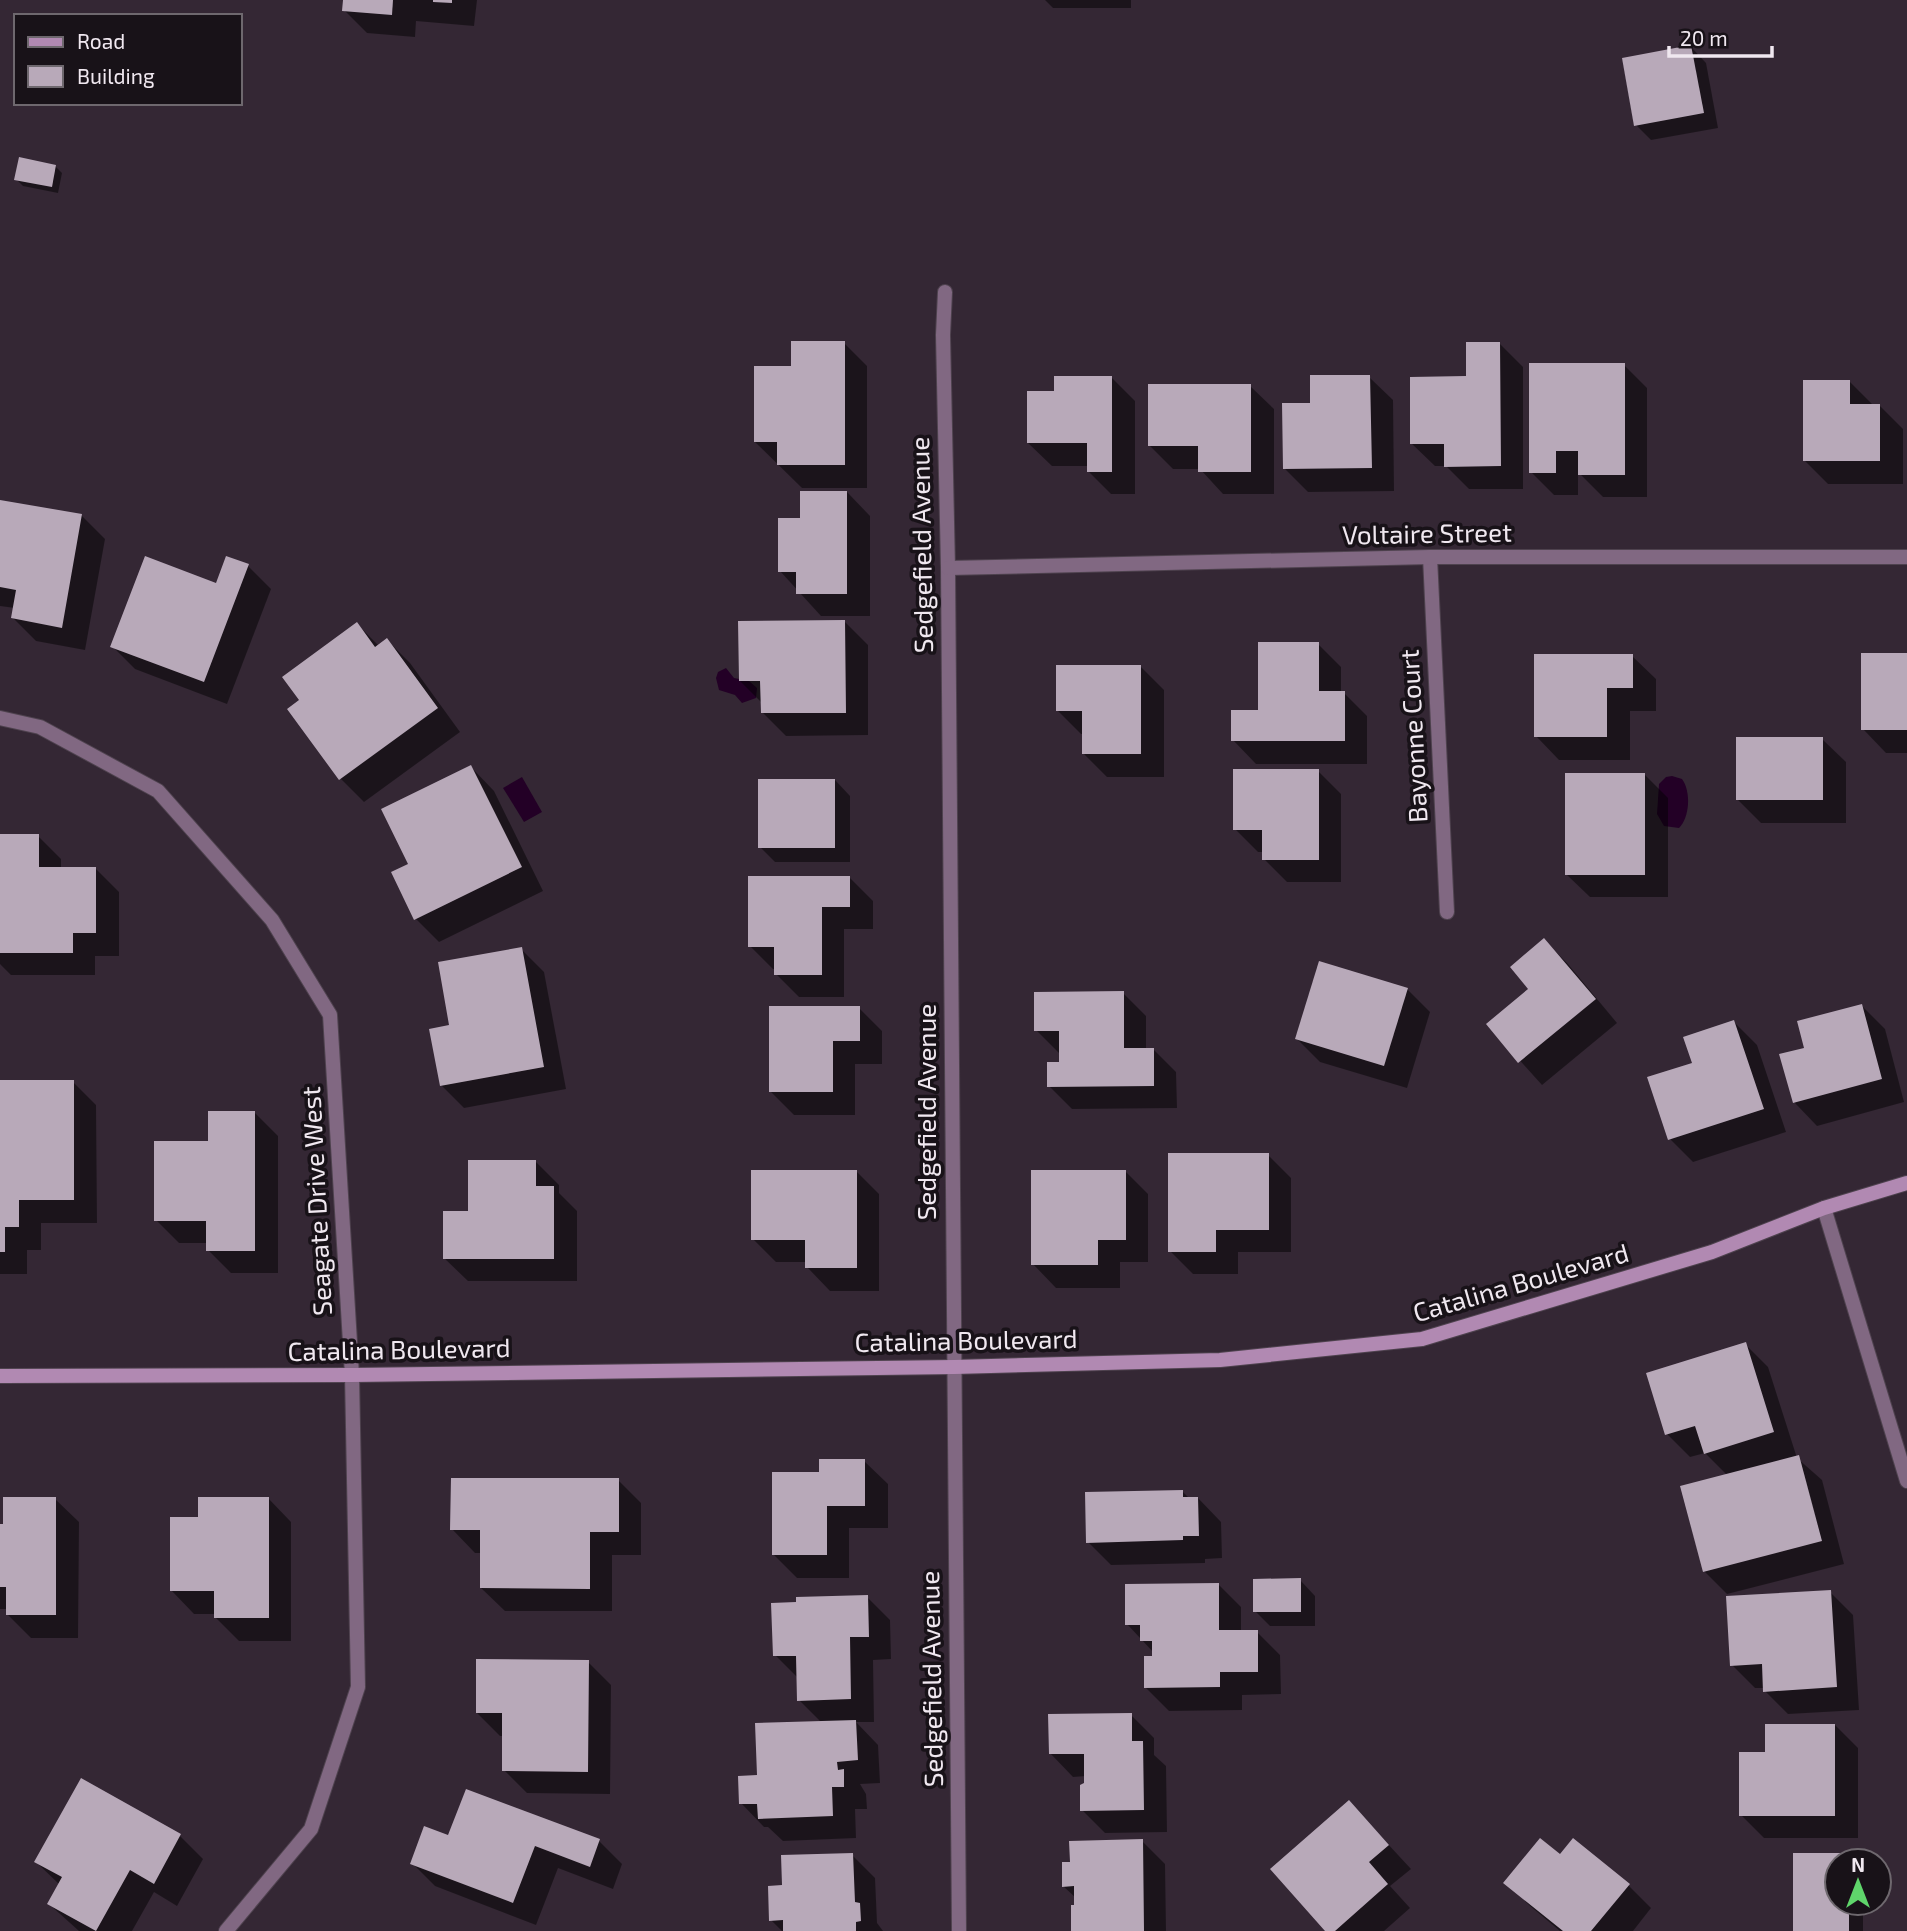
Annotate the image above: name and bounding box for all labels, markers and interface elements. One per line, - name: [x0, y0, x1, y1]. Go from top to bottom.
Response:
- legend: [14, 14, 242, 105]
- scale bar: [1669, 14, 1772, 58]
- text: 20 m: [1680, 25, 1728, 50]
- text: Road: [77, 28, 125, 53]
- text: Building: [77, 63, 155, 88]
- street label: Sedgefield Avenue: [903, 437, 938, 654]
- street label: Voltaire Street: [1342, 516, 1512, 549]
- street label: Bayonne Court: [1392, 649, 1433, 824]
- street label: Sedgefield Avenue: [910, 1004, 941, 1220]
- street label: Seagate Drive West: [294, 1086, 337, 1317]
- street label: Catalina Boulevard: [1409, 1236, 1632, 1327]
- street label: Catalina Boulevard: [854, 1322, 1078, 1357]
- street label: Catalina Boulevard: [287, 1331, 511, 1366]
- street label: Sedgefield Avenue: [913, 1571, 948, 1788]
- north arrow: [1823, 1847, 1893, 1917]
- text: N: [1851, 1853, 1865, 1876]

